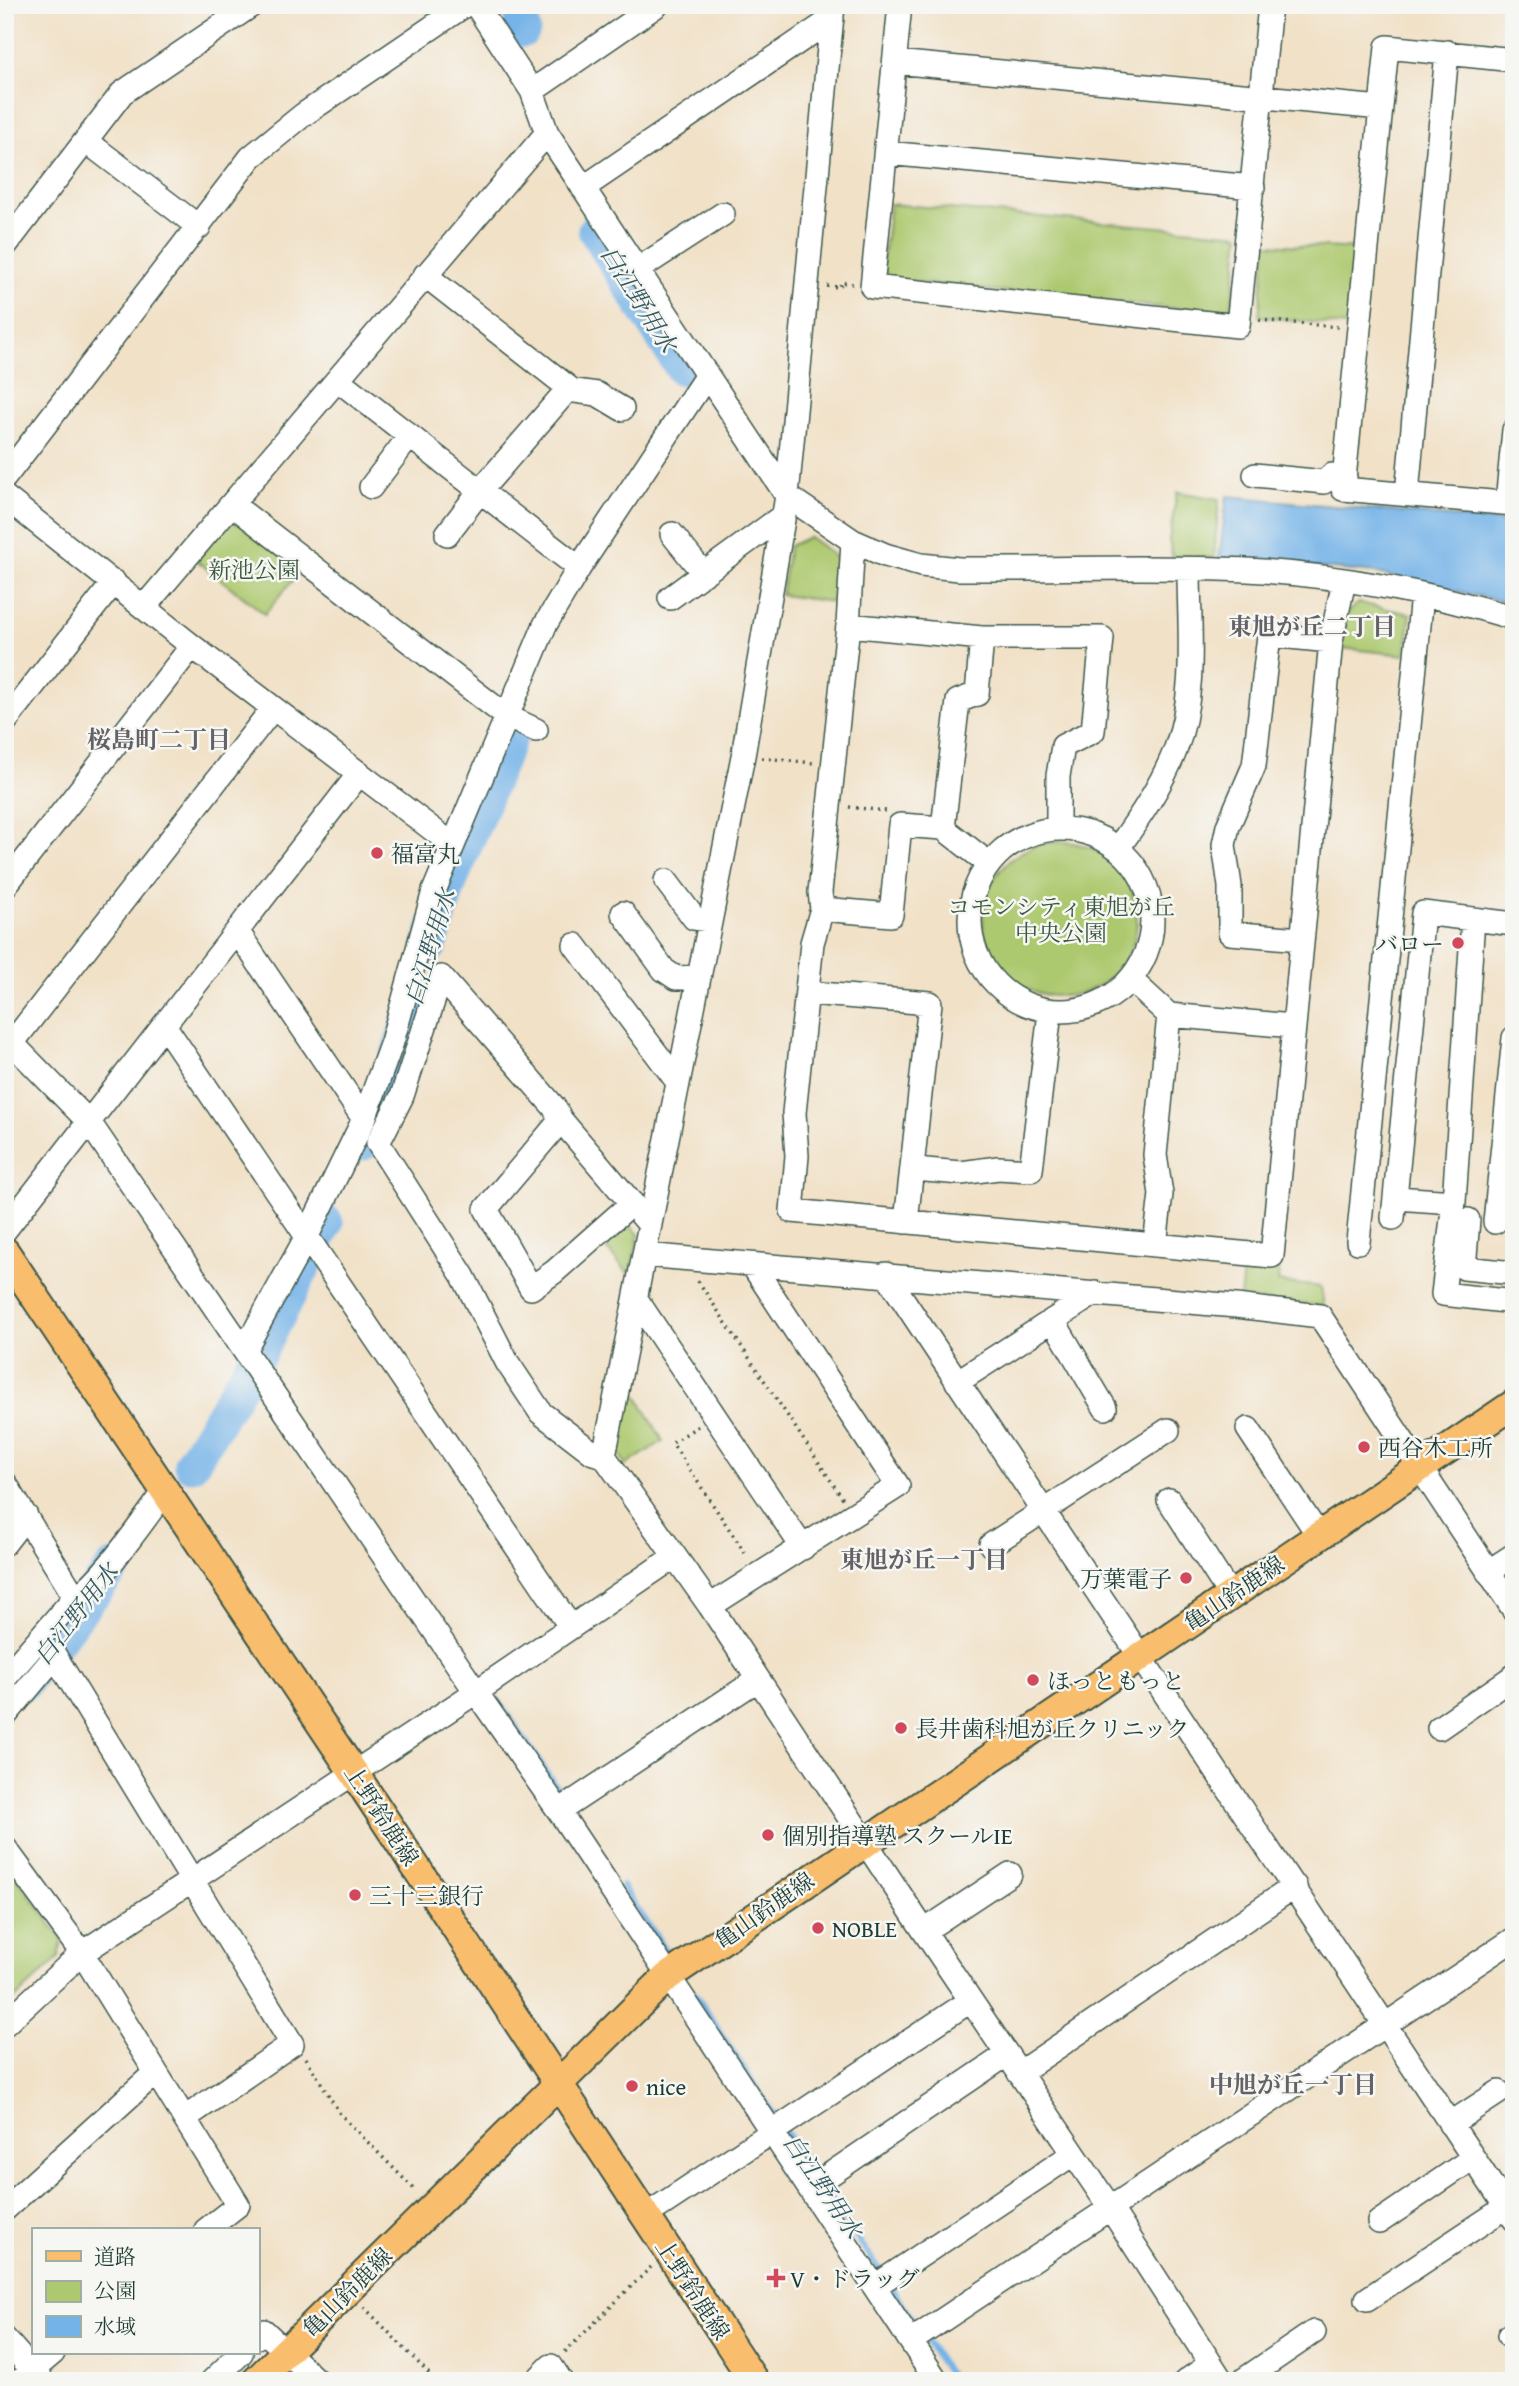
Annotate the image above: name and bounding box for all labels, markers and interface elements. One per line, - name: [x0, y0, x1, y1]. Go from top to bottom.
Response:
- water label: 白江野用水: [592, 239, 687, 361]
- park label: 新池公園: [208, 553, 300, 586]
- district label: 東旭が丘二丁目: [1228, 609, 1396, 644]
- district label: 桜島町二丁目: [87, 722, 231, 757]
- place label: 福富丸: [391, 837, 460, 870]
- marker: 福富丸: [369, 845, 385, 861]
- water label: 白江野用水: [396, 883, 465, 1009]
- park label: コモンシティ東旭が丘 中央公園: [947, 890, 1175, 949]
- place label: バロー: [1375, 927, 1444, 960]
- marker: バロー: [1450, 935, 1466, 951]
- place label: 西谷木工所: [1378, 1431, 1493, 1464]
- marker: 西谷木工所: [1356, 1439, 1372, 1455]
- district label: 東旭が丘一丁目: [840, 1542, 1008, 1577]
- street label: 亀山鈴鹿線: [1177, 1547, 1291, 1639]
- water label: 白江野用水: [25, 1554, 128, 1672]
- place label: 万葉電子: [1080, 1562, 1172, 1595]
- marker: 万葉電子: [1178, 1570, 1194, 1586]
- place label: ほっともっと: [1047, 1664, 1185, 1697]
- marker: ほっともっと: [1025, 1672, 1041, 1688]
- place label: 長井歯科旭が丘クリニック: [915, 1712, 1190, 1745]
- marker: 長井歯科旭が丘クリニック: [893, 1720, 909, 1736]
- street label: 上野鈴鹿線: [337, 1758, 427, 1872]
- place label: 個別指導塾 スクールIE: [782, 1819, 1012, 1852]
- marker: 個別指導塾 スクールIE: [760, 1827, 776, 1843]
- street label: 亀山鈴鹿線: [707, 1864, 821, 1956]
- place label: 三十三銀行: [369, 1879, 484, 1912]
- marker: 三十三銀行: [347, 1887, 363, 1903]
- place label: NOBLE: [832, 1912, 897, 1945]
- marker: NOBLE: [810, 1920, 826, 1936]
- district label: 中旭が丘一丁目: [1209, 2067, 1377, 2102]
- place label: nice: [646, 2070, 686, 2103]
- marker: nice: [624, 2078, 640, 2094]
- water label: 白江野用水: [775, 2126, 872, 2247]
- legend: [32, 2228, 259, 2354]
- street label: 上野鈴鹿線: [648, 2232, 738, 2346]
- street label: 亀山鈴鹿線: [295, 2240, 399, 2344]
- text: 道路: [94, 2241, 136, 2272]
- place label: V・ドラッグ: [790, 2262, 920, 2295]
- marker: V・ドラッグ: [768, 2270, 784, 2286]
- text: 公園: [94, 2275, 136, 2306]
- text: 水域: [94, 2311, 136, 2342]

